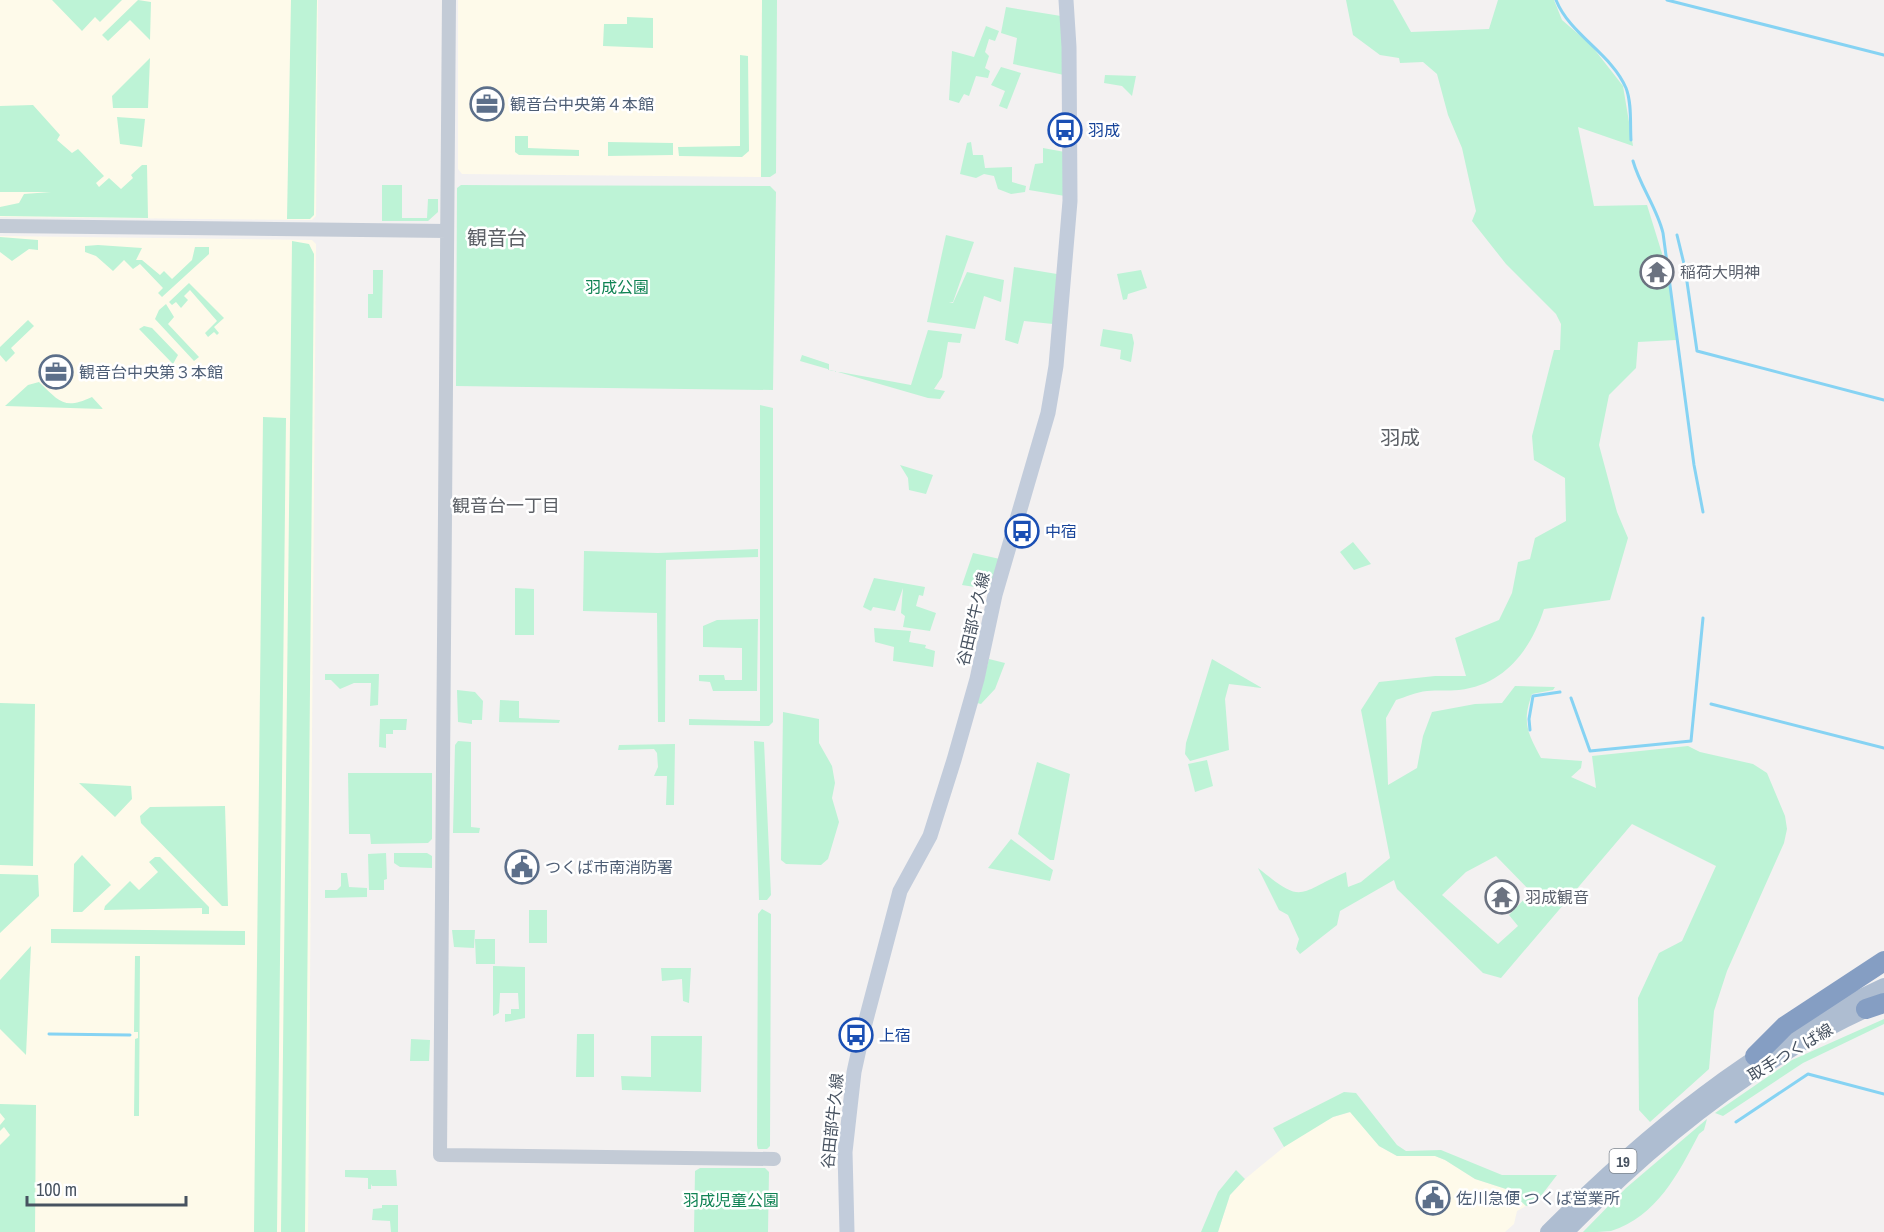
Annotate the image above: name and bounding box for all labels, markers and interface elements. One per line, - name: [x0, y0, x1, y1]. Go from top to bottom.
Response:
- office icon: 観音台中央第４本館: [469, 86, 505, 122]
- place label: 観音台中央第４本館: [510, 93, 654, 115]
- bus stop icon: 羽成: [1047, 112, 1083, 148]
- place label: 羽成: [1088, 119, 1120, 141]
- district label: 観音台: [467, 224, 527, 251]
- temple icon: 稲荷大明神: [1639, 254, 1675, 290]
- place label: 稲荷大明神: [1680, 261, 1760, 283]
- park label: 羽成公園: [585, 276, 649, 298]
- office icon: 観音台中央第３本館: [38, 354, 74, 390]
- place label: 観音台中央第３本館: [79, 361, 223, 383]
- district label: 羽成: [1380, 424, 1420, 451]
- district label: 観音台一丁目: [452, 493, 560, 518]
- bus stop icon: 中宿: [1004, 513, 1040, 549]
- place label: 中宿: [1045, 520, 1077, 542]
- street label: 谷田部牛久線: [951, 570, 995, 668]
- public building icon: つくば市南消防署: [504, 849, 540, 885]
- place label: つくば市南消防署: [545, 856, 673, 878]
- temple icon: 羽成観音: [1484, 879, 1520, 915]
- place label: 羽成観音: [1525, 886, 1589, 908]
- bus stop icon: 上宿: [838, 1017, 874, 1053]
- street label: 取手つくば線: [1743, 1018, 1837, 1086]
- place label: 上宿: [879, 1024, 911, 1046]
- street label: 谷田部牛久線: [816, 1072, 848, 1170]
- road number: 19: [1610, 1149, 1636, 1173]
- scale bar: [27, 1169, 186, 1207]
- text: 100 m: [36, 1177, 77, 1202]
- public building icon: 佐川急便 つくば営業所: [1415, 1180, 1451, 1216]
- place label: 佐川急便 つくば営業所: [1456, 1187, 1620, 1209]
- park label: 羽成児童公園: [683, 1189, 779, 1211]

